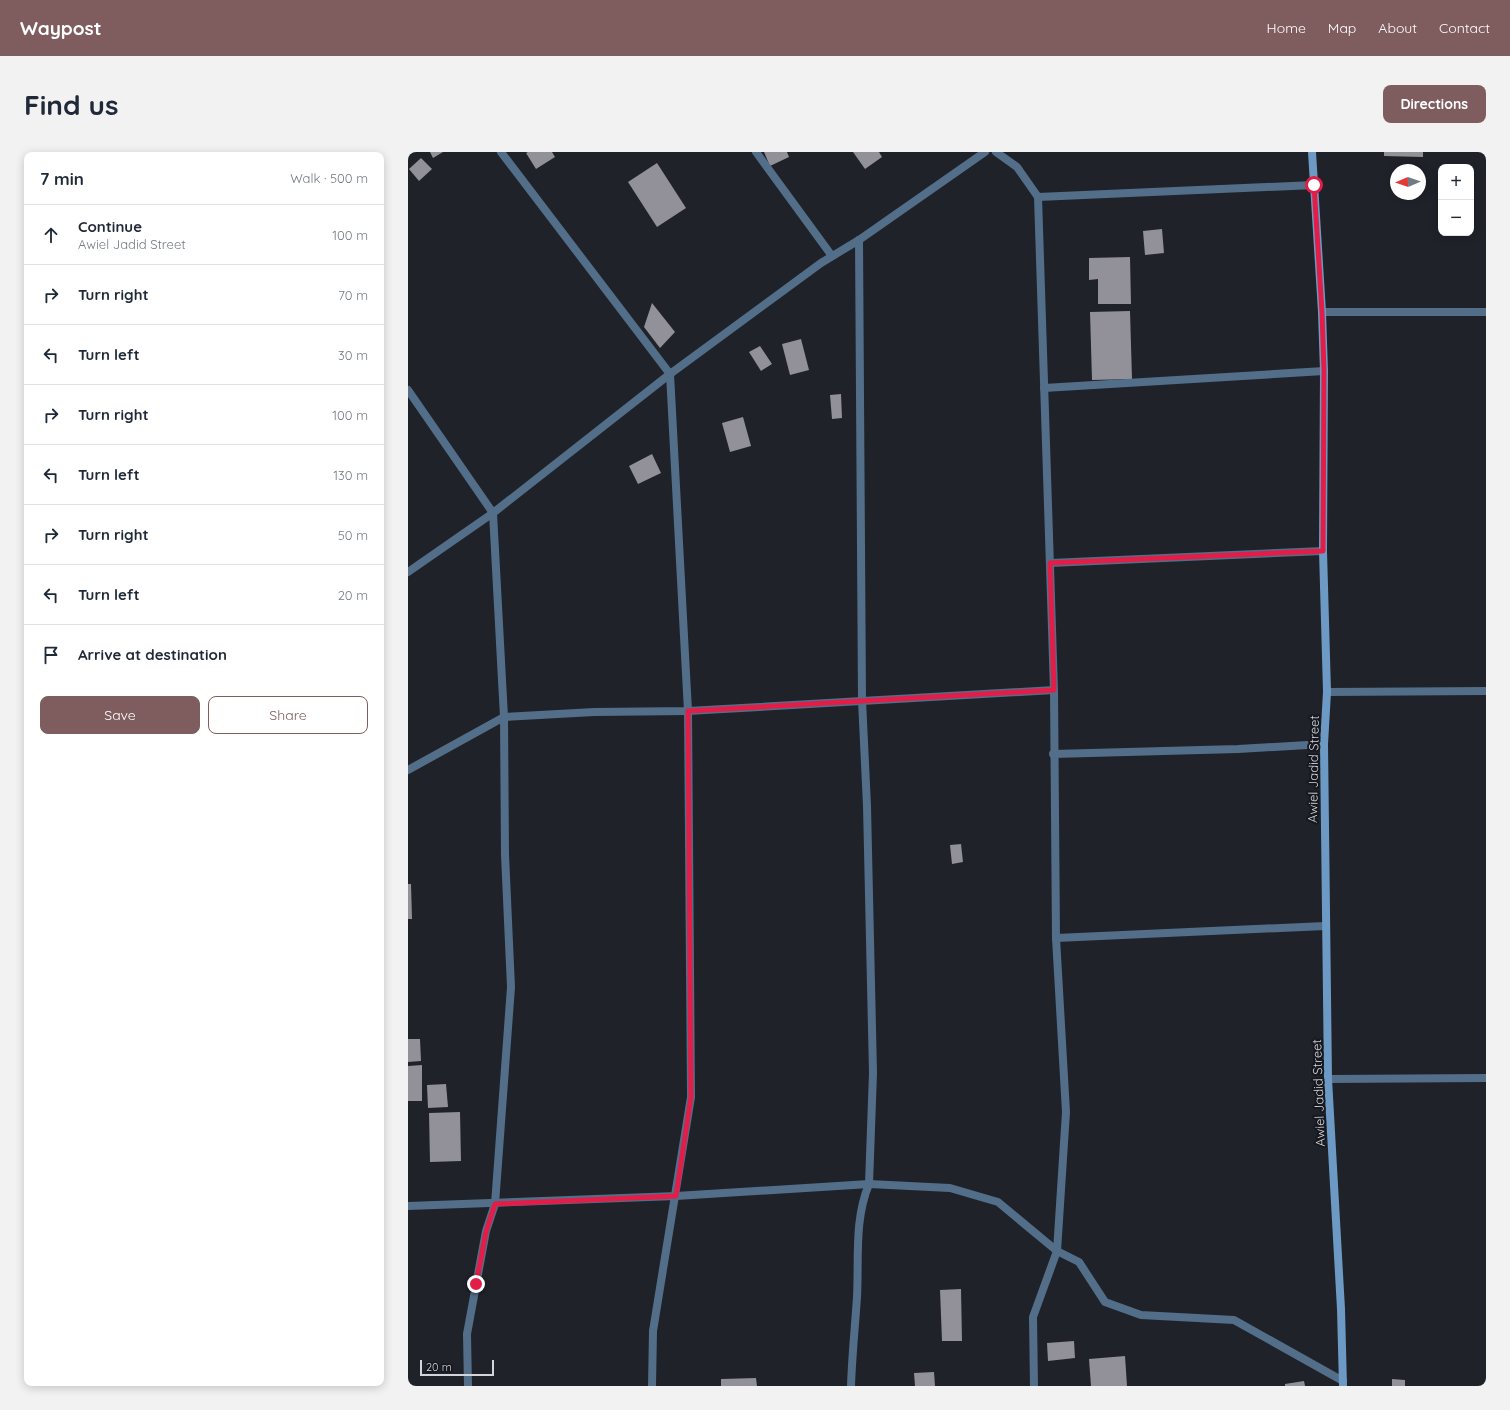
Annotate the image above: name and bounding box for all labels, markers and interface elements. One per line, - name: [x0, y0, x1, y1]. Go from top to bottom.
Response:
- text: Waypost: [20, 16, 102, 40]
- text: Home: [1267, 19, 1306, 37]
- text: Map: [1328, 19, 1356, 37]
- text: About: [1378, 19, 1417, 37]
- text: Contact: [1439, 19, 1490, 37]
- button: Directions: [1383, 85, 1486, 123]
- text: Find us: [24, 87, 118, 122]
- north arrow: [1390, 164, 1426, 200]
- map controls: [1438, 164, 1474, 236]
- button: +: [1438, 164, 1474, 200]
- text: 7 min: [40, 168, 84, 189]
- text: Walk · 500 m: [290, 170, 368, 186]
- route start: [1305, 176, 1323, 194]
- button: −: [1438, 200, 1474, 236]
- text: Continue: [78, 217, 142, 236]
- icon: ahead: [40, 224, 62, 246]
- text: 100 m: [332, 227, 368, 243]
- text: Awiel Jadid Street: [78, 236, 186, 252]
- icon: right: [40, 284, 62, 306]
- text: Turn right: [78, 285, 149, 304]
- text: 70 m: [338, 287, 368, 303]
- icon: left: [40, 344, 62, 366]
- text: Turn left: [78, 345, 140, 364]
- text: 30 m: [338, 347, 368, 363]
- icon: right: [40, 404, 62, 426]
- text: Turn right: [78, 405, 149, 424]
- text: 100 m: [332, 407, 368, 423]
- icon: left: [40, 464, 62, 486]
- text: Turn left: [78, 465, 140, 484]
- text: 130 m: [333, 467, 368, 483]
- icon: right: [40, 524, 62, 546]
- text: Turn right: [78, 525, 149, 544]
- text: 50 m: [338, 527, 368, 543]
- icon: left: [40, 584, 62, 606]
- text: Turn left: [78, 585, 140, 604]
- text: 20 m: [338, 587, 368, 603]
- icon: arrive: [40, 644, 62, 666]
- text: Arrive at destination: [78, 645, 227, 664]
- button: Save: [40, 696, 200, 734]
- button: Share: [208, 696, 368, 734]
- street label: Awiel Jadid Street: [1304, 715, 1322, 823]
- street label: Awiel Jadid Street: [1308, 1039, 1328, 1147]
- route end: [467, 1275, 485, 1293]
- scale bar: [420, 1358, 494, 1377]
- text: 20 m: [426, 1360, 452, 1374]

